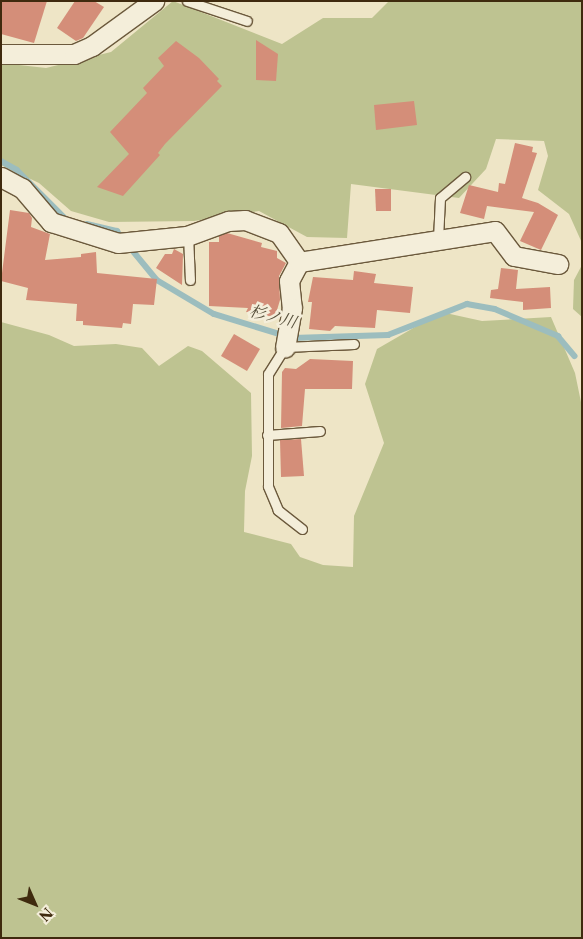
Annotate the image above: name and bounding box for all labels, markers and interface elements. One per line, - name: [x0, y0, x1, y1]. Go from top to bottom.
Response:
- water label: 杉ノ川: [247, 301, 299, 331]
- north arrow: [10, 879, 60, 929]
- text: N: [35, 904, 56, 925]

